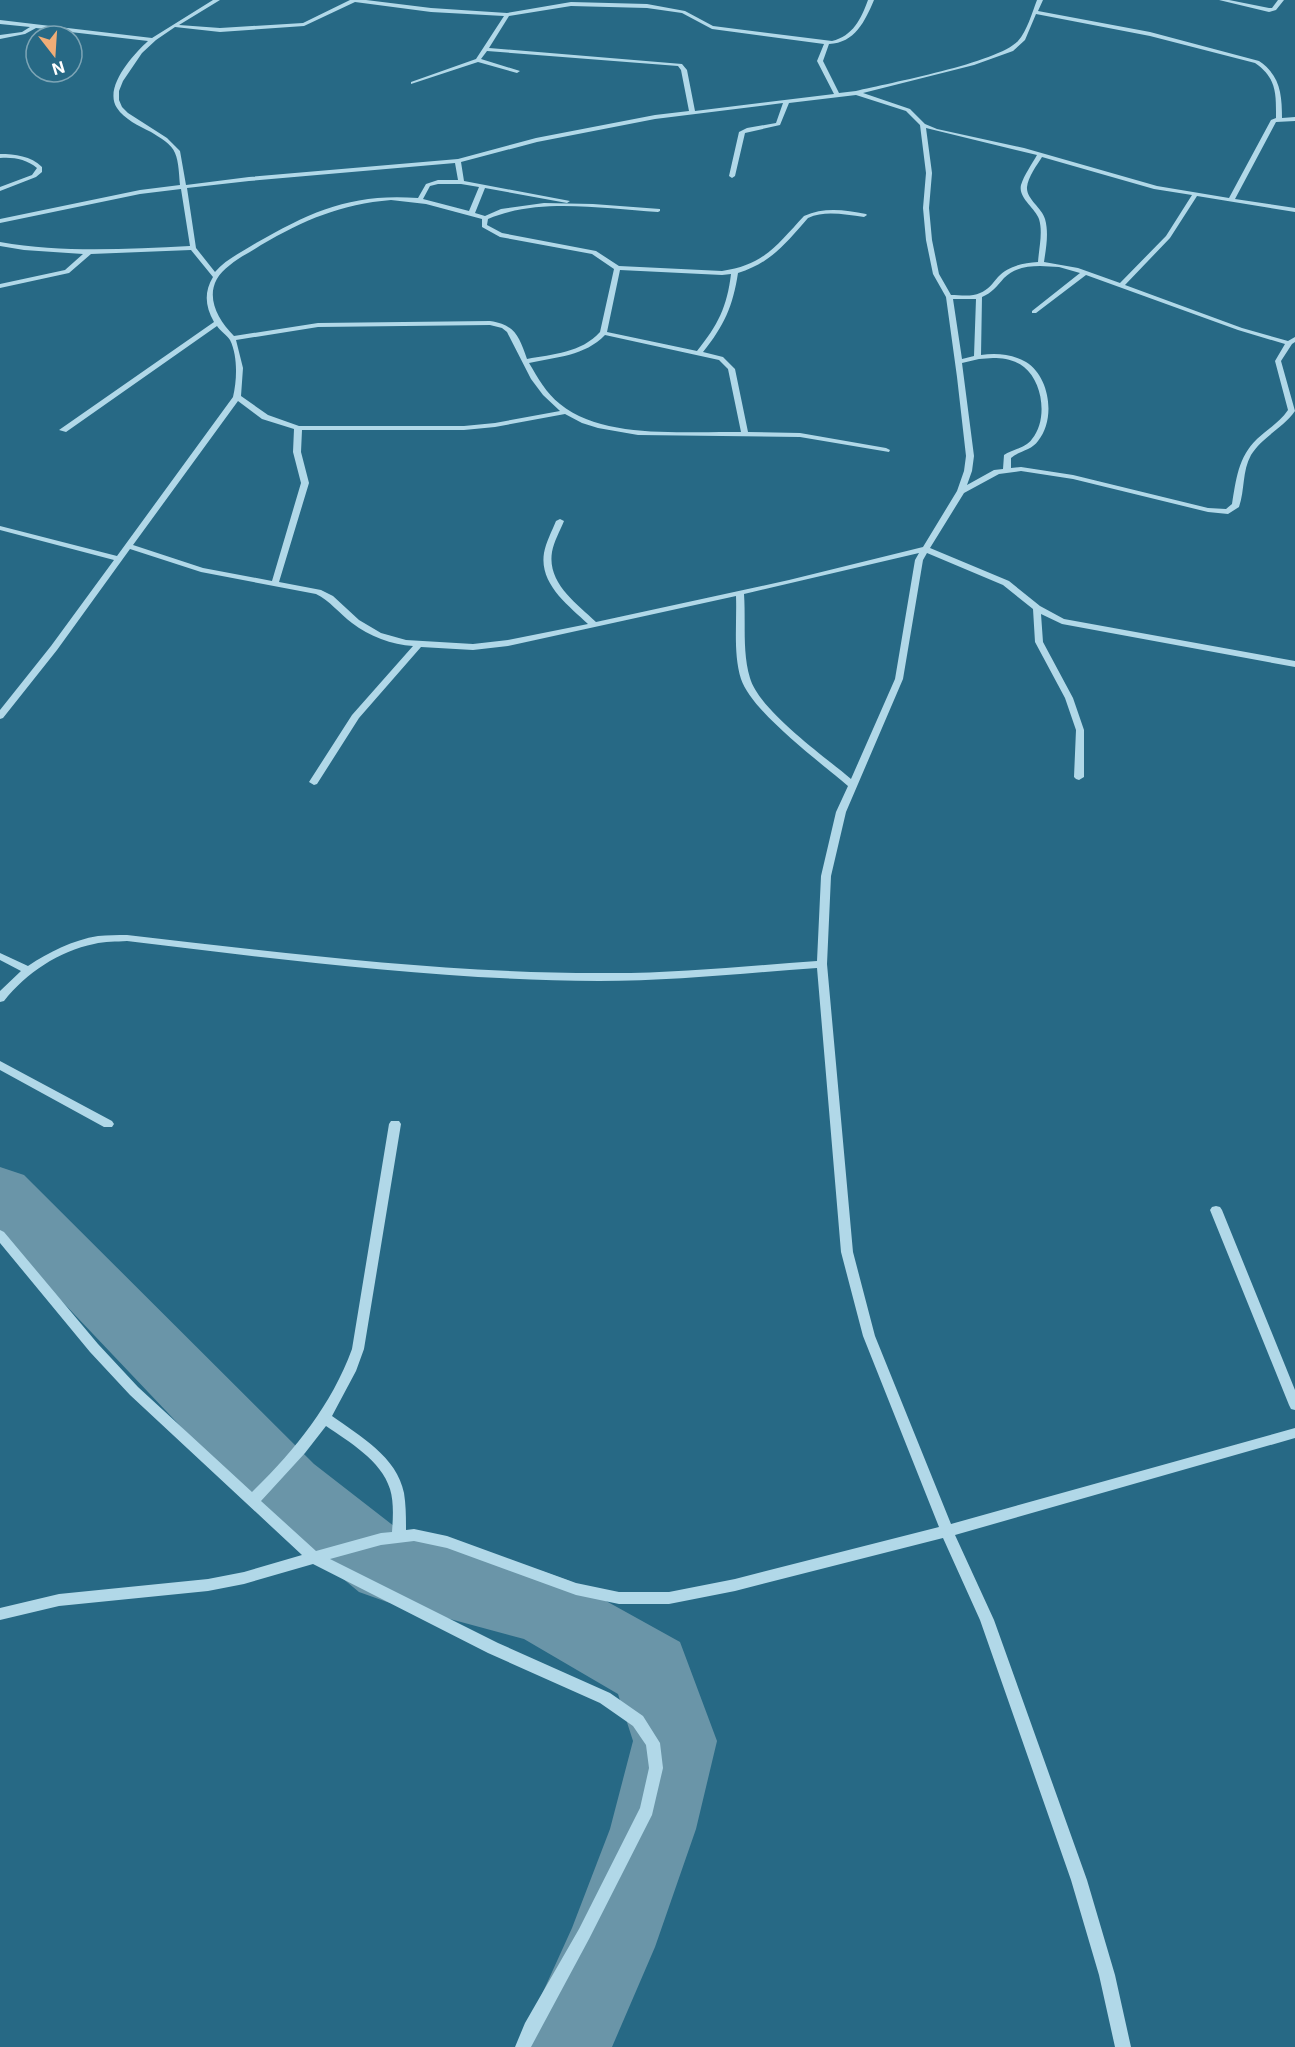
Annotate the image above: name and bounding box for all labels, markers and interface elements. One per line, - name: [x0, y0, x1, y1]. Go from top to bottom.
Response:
- north arrow: [24, 24, 84, 84]
- text: N: [50, 57, 67, 80]

